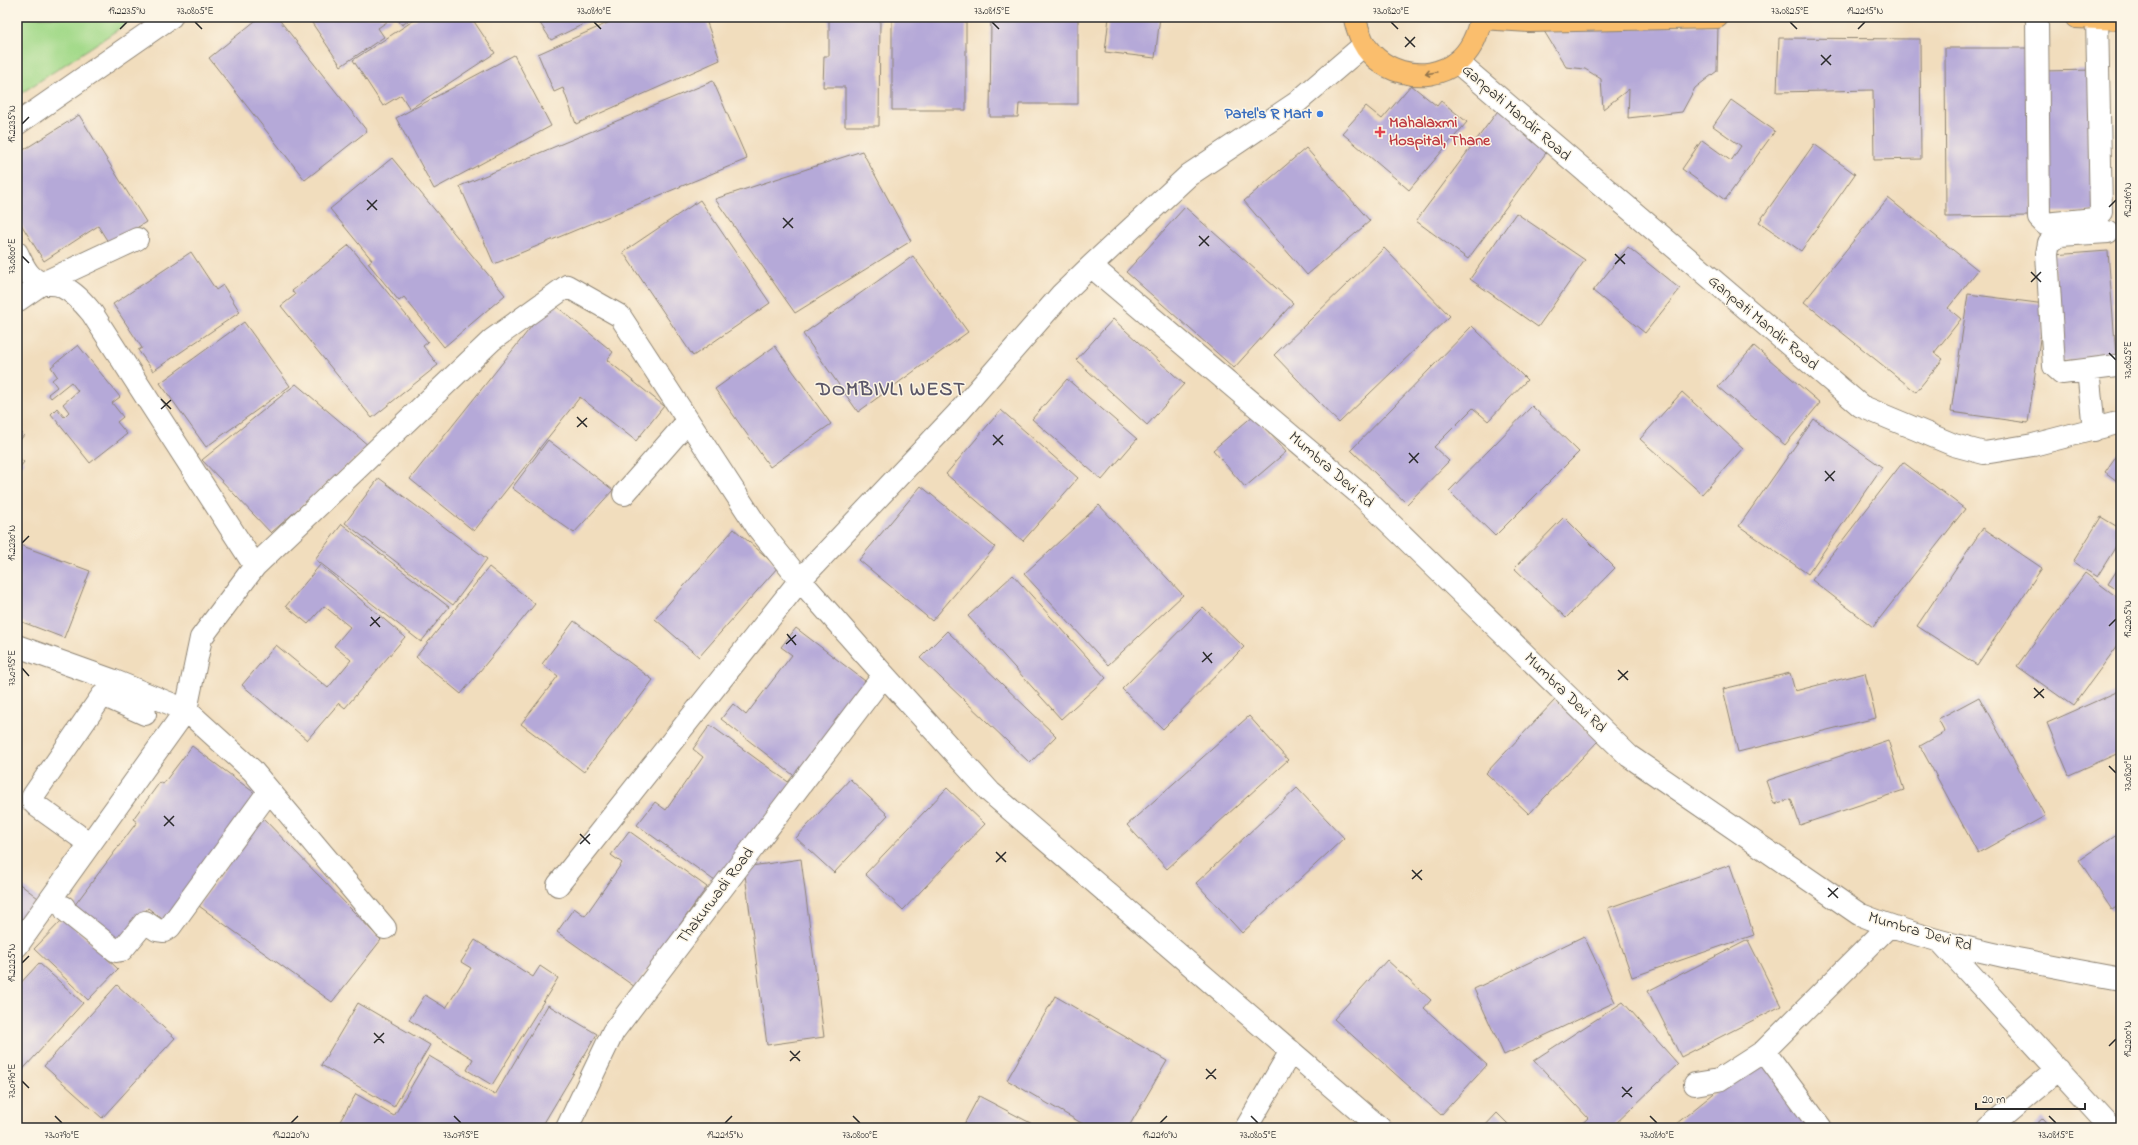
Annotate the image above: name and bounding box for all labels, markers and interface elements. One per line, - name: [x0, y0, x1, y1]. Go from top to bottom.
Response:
- text: 19.2235°N: [108, 4, 146, 19]
- text: 73.0805°E: [176, 4, 214, 19]
- text: 73.0810°E: [577, 4, 611, 19]
- text: 73.0815°E: [974, 4, 1010, 19]
- text: 73.0820°E: [1373, 4, 1409, 19]
- text: 73.0825°E: [1771, 4, 1809, 19]
- text: 19.2215°N: [1847, 4, 1884, 19]
- street label: Ganpati Mandir Road: [1456, 59, 1576, 167]
- one-way arrow: [1425, 69, 1438, 77]
- place label: Patel's R Mart: [1224, 102, 1313, 126]
- text: 19.2235°N: [5, 105, 20, 143]
- marker: Patel's R Mart: [1315, 109, 1325, 119]
- place label: Mahalaxmi Hospital, Thane: [1389, 111, 1491, 153]
- marker: Mahalaxmi Hospital, Thane: [1374, 126, 1386, 138]
- text: 19.2210°N: [2121, 182, 2136, 218]
- text: 73.0800°E: [5, 238, 20, 274]
- street label: Ganpati Mandir Road: [1702, 269, 1824, 377]
- text: 73.0825°E: [2121, 341, 2136, 379]
- district label: DOMBIVLI WEST: [815, 376, 966, 405]
- street label: Mumbra Devi Rd: [1283, 426, 1379, 514]
- text: 19.2230°N: [5, 525, 20, 561]
- text: 19.2205°N: [2121, 600, 2136, 638]
- street label: Mumbra Devi Rd: [1518, 647, 1612, 739]
- text: 73.0795°E: [5, 650, 20, 686]
- text: 73.0820°E: [2121, 755, 2136, 791]
- street label: Thakurwadi Road: [671, 842, 761, 950]
- street label: Mumbra Devi Rd: [1865, 906, 1975, 958]
- text: 19.2225°N: [5, 944, 20, 982]
- text: 19.2200°N: [2121, 1021, 2136, 1057]
- text: 73.0790°E: [5, 1064, 20, 1098]
- scale bar: [1976, 1085, 2085, 1111]
- text: 20 m: [1982, 1091, 2005, 1109]
- text: 73.0790°E: [45, 1128, 79, 1143]
- text: 19.2220°N: [273, 1128, 310, 1143]
- text: 73.0795°E: [443, 1128, 479, 1143]
- text: 19.2215°N: [707, 1128, 744, 1143]
- text: 73.0800°E: [842, 1128, 878, 1143]
- text: 19.2210°N: [1142, 1128, 1178, 1143]
- text: 73.0805°E: [1239, 1128, 1277, 1143]
- text: 73.0810°E: [1640, 1128, 1674, 1143]
- text: 73.0815°E: [2038, 1128, 2074, 1143]

